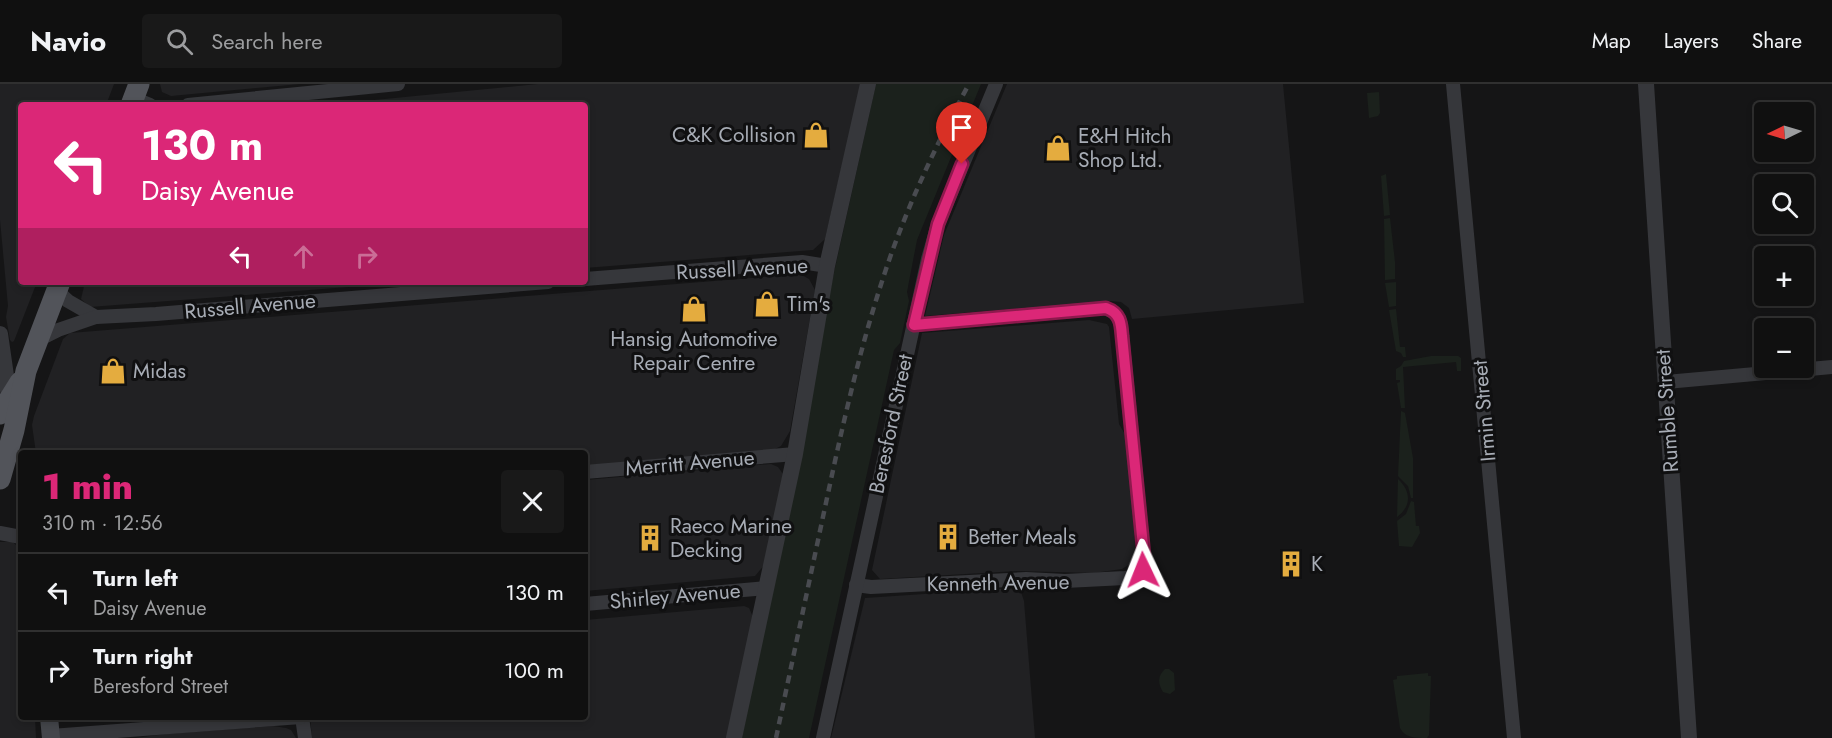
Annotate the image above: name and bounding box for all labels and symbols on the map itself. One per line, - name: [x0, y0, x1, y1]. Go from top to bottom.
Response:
- pin: [936, 102, 987, 164]
- north arrow: [1754, 102, 1814, 162]
- place label: C&K Collision: [672, 120, 796, 150]
- shop icon: C&K Collision: [801, 120, 831, 150]
- place label: E&H Hitch Shop Ltd.: [1078, 121, 1172, 175]
- shop icon: E&H Hitch Shop Ltd.: [1043, 133, 1073, 163]
- street label: Russell Avenue: [675, 251, 809, 287]
- street label: Russell Avenue: [183, 285, 317, 327]
- shop icon: Tim's: [752, 289, 782, 319]
- place label: Tim's: [787, 289, 830, 319]
- shop icon: Hansig Automotive Repair Centre: [679, 294, 709, 324]
- place label: Hansig Automotive Repair Centre: [610, 324, 778, 378]
- street label: Rumble Street: [1648, 349, 1686, 473]
- street label: Beresford Street: [862, 352, 920, 496]
- shop icon: Midas: [98, 356, 128, 386]
- place label: Midas: [133, 356, 186, 386]
- street label: Irmin Street: [1465, 359, 1503, 463]
- street label: Merritt Avenue: [624, 442, 756, 484]
- place label: Raeco Marine Decking: [670, 511, 792, 565]
- building icon: Better Meals: [933, 522, 963, 552]
- place label: Better Meals: [968, 522, 1076, 552]
- building icon: Raeco Marine Decking: [635, 523, 665, 553]
- position arrow: [1111, 538, 1175, 602]
- building icon: K: [1276, 549, 1306, 579]
- place label: K: [1311, 549, 1323, 579]
- street label: Kenneth Avenue: [926, 567, 1070, 599]
- street label: Shirley Avenue: [608, 575, 742, 617]

